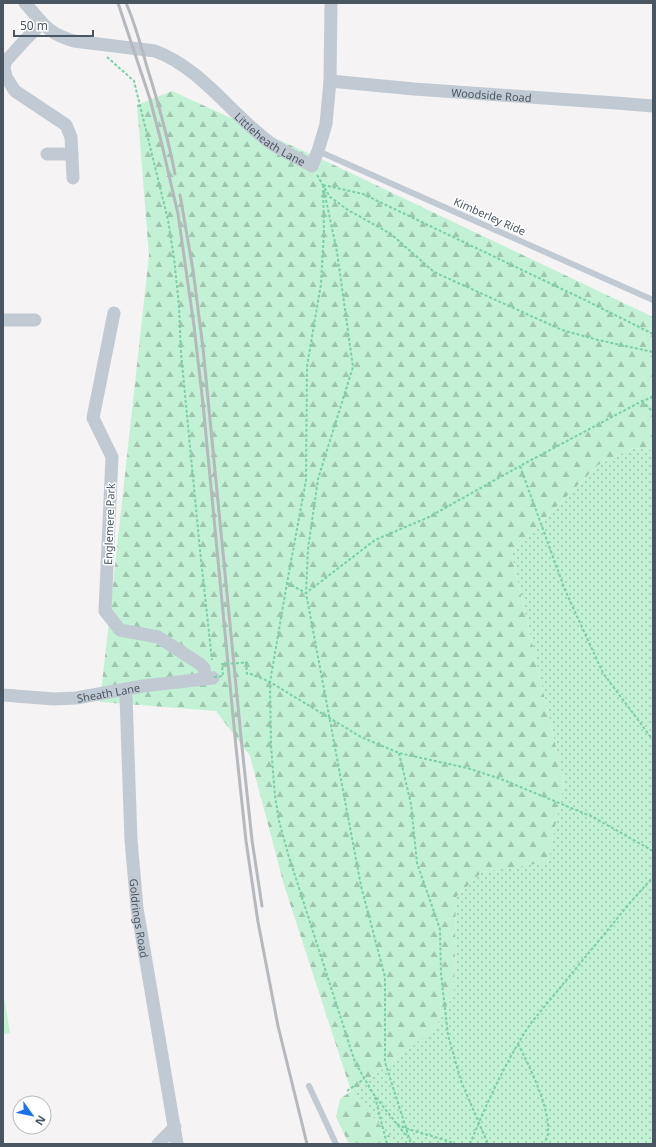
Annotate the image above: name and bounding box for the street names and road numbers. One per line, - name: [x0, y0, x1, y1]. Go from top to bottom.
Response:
- street label: Woodside Road: [451, 84, 532, 105]
- street label: Littleheath Lane: [232, 109, 308, 169]
- street label: Kimberley Ride: [452, 193, 528, 239]
- street label: Englemere Park: [100, 483, 118, 565]
- street label: Sheath Lane: [76, 679, 141, 705]
- street label: Goldrings Road: [127, 878, 153, 959]

